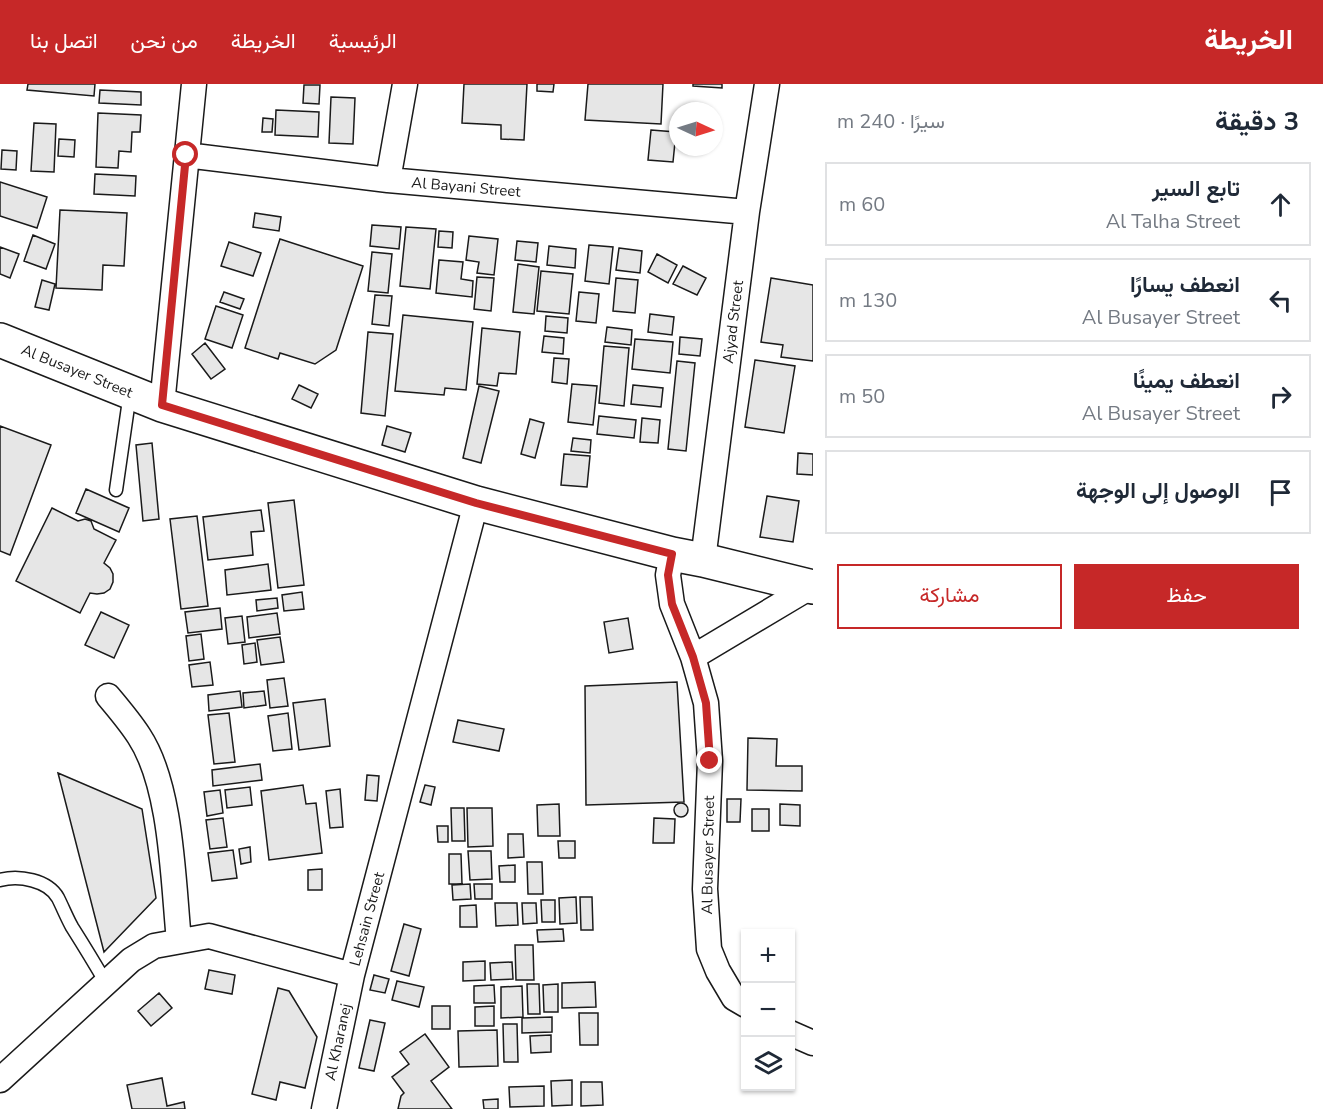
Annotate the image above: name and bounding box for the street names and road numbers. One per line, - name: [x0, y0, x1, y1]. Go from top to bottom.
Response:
- street label: Al Bayani Street: [411, 172, 522, 202]
- street label: Ajyad Street: [718, 279, 748, 365]
- street label: Al Busayer Street: [18, 340, 136, 403]
- street label: Al Busayer Street: [697, 795, 719, 914]
- street label: Lehsain Street: [345, 869, 389, 968]
- street label: Al Kharanej: [320, 1002, 356, 1082]

